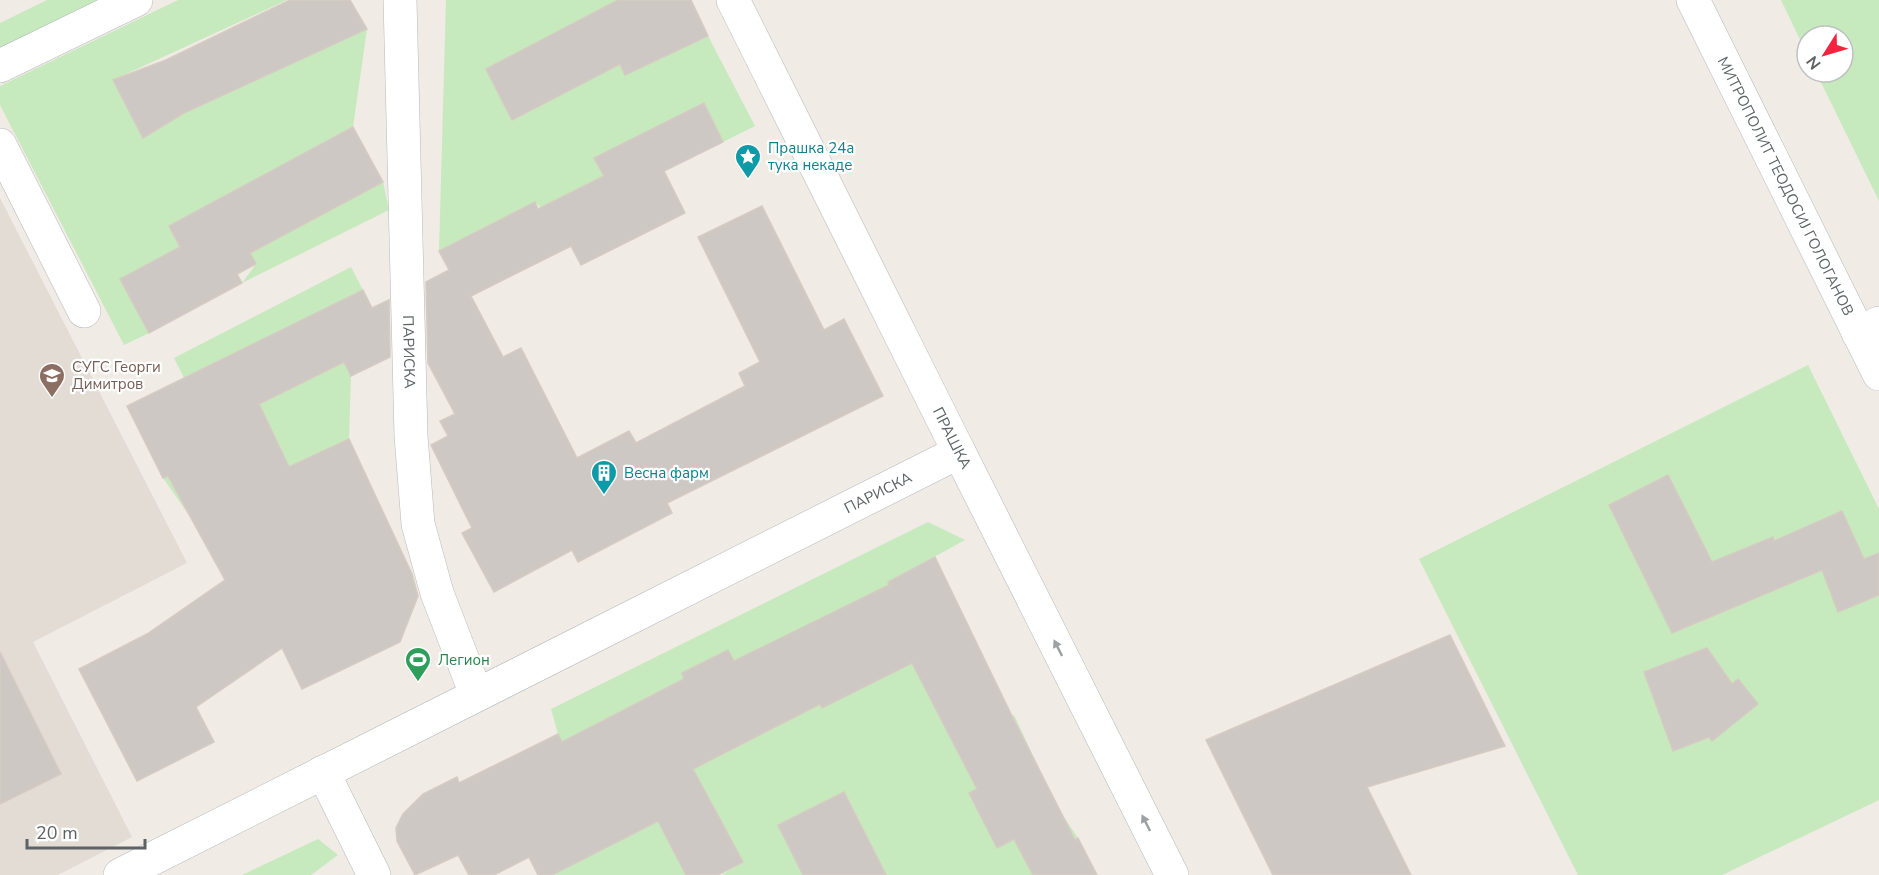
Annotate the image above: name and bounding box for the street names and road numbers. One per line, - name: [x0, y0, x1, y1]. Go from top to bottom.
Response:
- street label: МИТРОПОЛИТ ТЕОДОСИЈ ГОЛОГАНОВ: [1713, 53, 1858, 319]
- street label: ПАРИСКА: [398, 315, 420, 389]
- street label: ПРАШКА: [928, 404, 976, 472]
- street label: ПАРИСКА: [841, 467, 915, 518]

